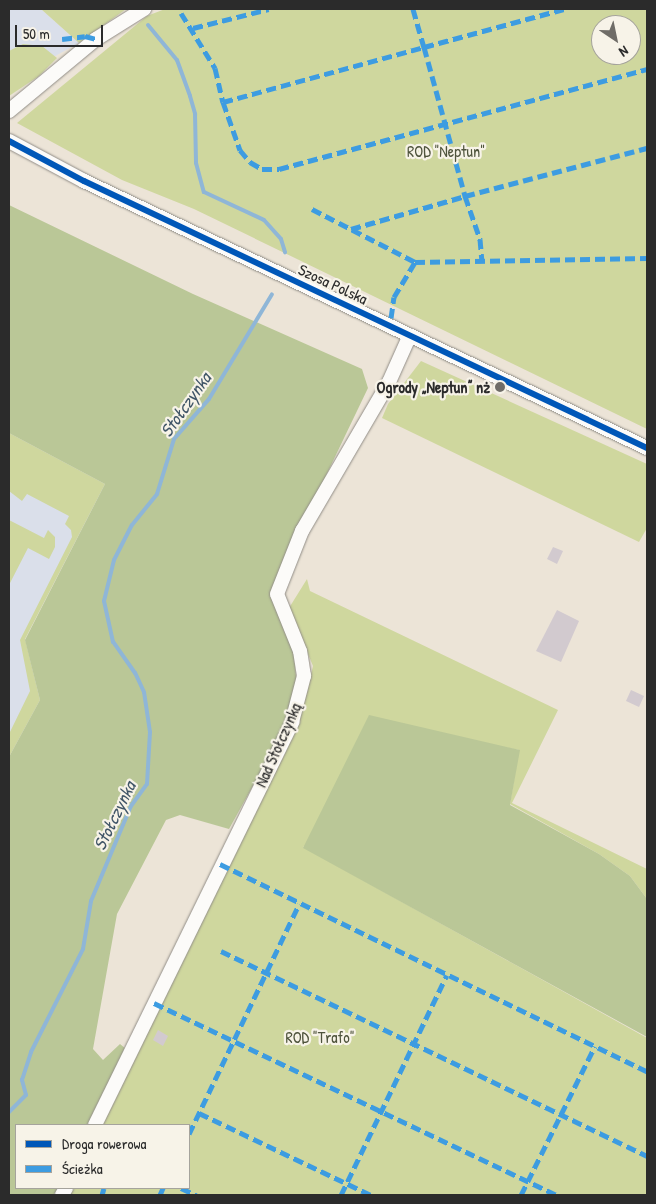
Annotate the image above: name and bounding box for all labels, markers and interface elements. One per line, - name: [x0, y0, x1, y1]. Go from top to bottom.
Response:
- scale bar: [18, 15, 105, 47]
- north arrow: [591, 15, 641, 65]
- text: 50 m: [23, 23, 50, 44]
- text: N: [616, 42, 633, 62]
- park label: ROD "Neptun": [407, 141, 485, 161]
- street label: Szosa Polska: [295, 260, 371, 308]
- water label: Stołczynka: [156, 369, 216, 441]
- place label: Ogrody „Neptun” nż: [376, 377, 490, 397]
- marker: Ogrody „Neptun” nż: [494, 381, 506, 393]
- street label: Nad Stołczynką: [251, 700, 305, 790]
- water label: Stołczynka: [89, 778, 141, 854]
- park label: ROD "Trafo": [285, 1027, 355, 1047]
- legend: [15, 1124, 190, 1189]
- text: Droga rowerowa: [62, 1133, 146, 1154]
- text: Ścieżka: [62, 1158, 103, 1179]

